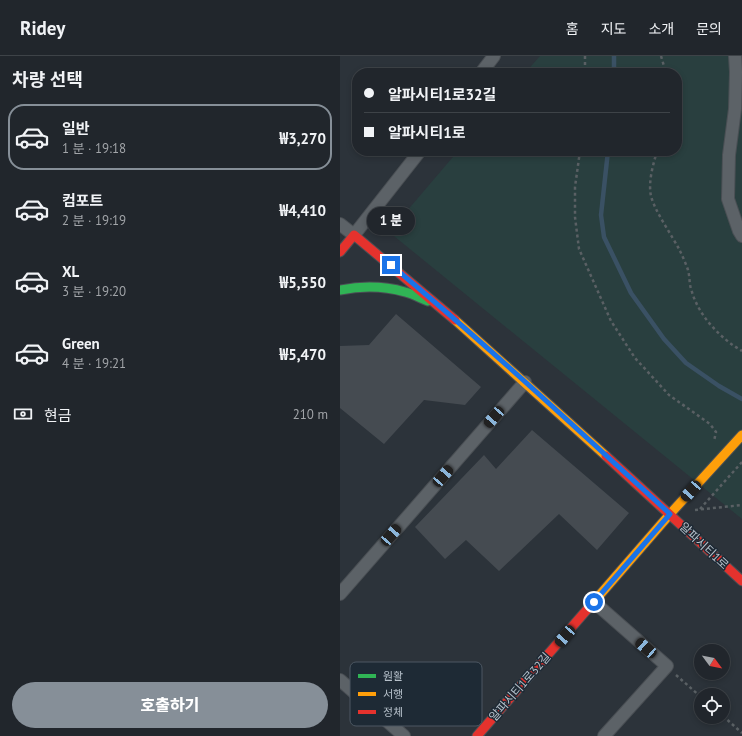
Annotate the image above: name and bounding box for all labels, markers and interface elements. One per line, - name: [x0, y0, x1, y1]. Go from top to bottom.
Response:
- text: Ridey: [20, 16, 65, 40]
- text: 홈: [566, 20, 579, 38]
- text: 지도: [601, 20, 626, 38]
- text: 소개: [648, 20, 674, 38]
- text: 문의: [696, 20, 722, 38]
- text: 차량 선택: [12, 68, 83, 91]
- text: 알파시티1로32길: [388, 85, 496, 104]
- icon: car: [14, 119, 50, 155]
- text: 일반: [62, 119, 90, 138]
- text: 알파시티1로: [388, 123, 466, 142]
- text: ₩3,270: [279, 129, 326, 148]
- text: 1 분 · 19:18: [62, 140, 126, 157]
- icon: car: [14, 191, 50, 227]
- text: 컴포트: [62, 191, 103, 210]
- text: ₩4,410: [279, 201, 326, 220]
- callout: 1 분: [367, 207, 415, 235]
- text: 2 분 · 19:19: [62, 212, 126, 229]
- text: 1 분: [380, 212, 402, 229]
- route end: [382, 256, 400, 274]
- text: XL: [62, 262, 79, 281]
- icon: car: [14, 263, 50, 299]
- text: ₩5,550: [279, 273, 326, 292]
- text: 3 분 · 19:20: [62, 283, 126, 300]
- text: Green: [62, 334, 100, 353]
- icon: car: [14, 335, 50, 371]
- text: ₩5,470: [279, 345, 326, 364]
- text: 4 분 · 19:21: [62, 355, 126, 372]
- icon: cash: [12, 403, 34, 425]
- car: [482, 404, 506, 430]
- text: 현금: [44, 406, 72, 425]
- text: 210 m: [293, 406, 328, 423]
- car: [431, 463, 455, 489]
- car: [679, 478, 703, 504]
- street label: 알파시티1로: [677, 519, 732, 572]
- car: [379, 522, 403, 548]
- route start: [585, 593, 603, 611]
- car: [553, 623, 577, 649]
- car: [633, 636, 659, 660]
- north arrow: [694, 644, 730, 680]
- map controls: [694, 644, 730, 724]
- street label: 알파시티1로32길: [486, 649, 553, 724]
- legend: [350, 662, 482, 726]
- text: 원활: [383, 669, 403, 683]
- button: 호출하기: [12, 682, 328, 728]
- text: 서행: [383, 687, 403, 701]
- button: locate: [694, 688, 730, 724]
- text: 정체: [383, 705, 403, 719]

